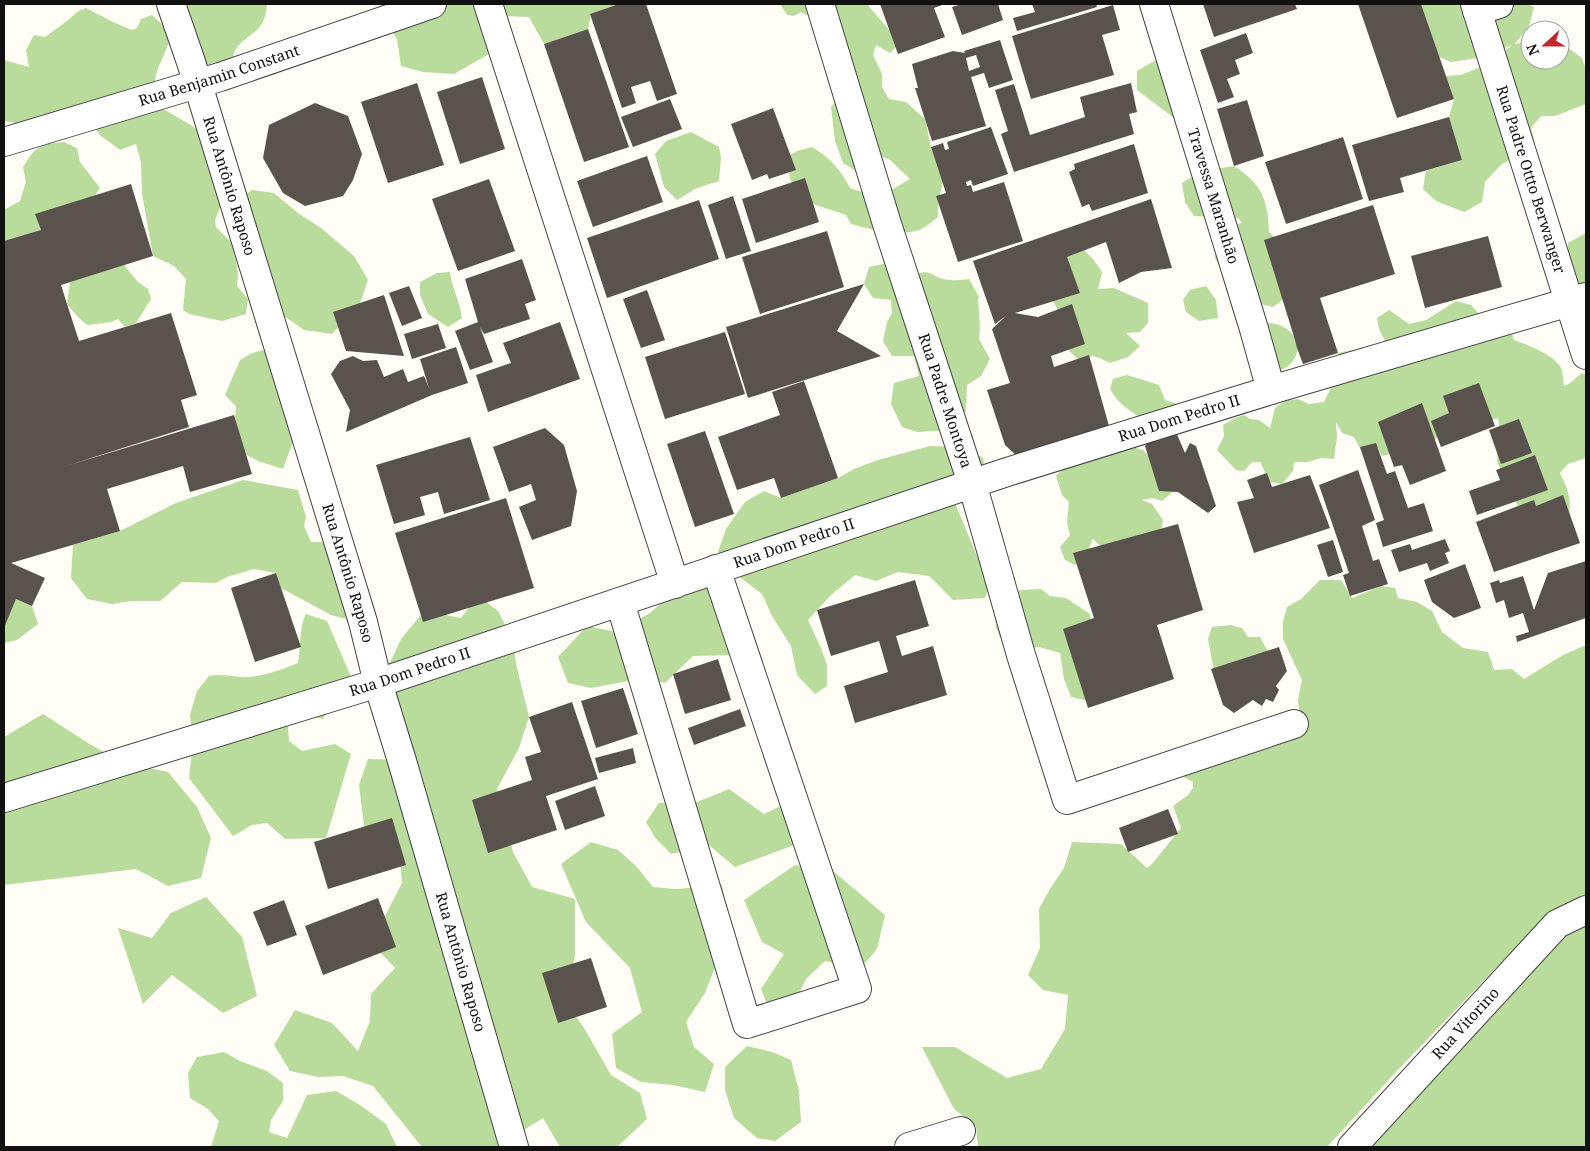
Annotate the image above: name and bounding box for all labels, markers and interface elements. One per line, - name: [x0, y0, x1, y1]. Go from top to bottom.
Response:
- north arrow: [1520, 20, 1570, 70]
- street label: Rua Benjamin Constant: [136, 39, 302, 110]
- text: N: [1522, 41, 1543, 58]
- street label: Rua Padre Ottto Berwanger: [1492, 83, 1571, 276]
- street label: Rua Antônio Raposo: [199, 114, 261, 258]
- street label: Travessa Maranhão: [1184, 125, 1244, 266]
- street label: Rua Padre Montoya: [915, 331, 977, 470]
- street label: Rua Dom Pedro II: [1116, 389, 1242, 446]
- street label: Rua Antônio Raposo: [318, 501, 379, 645]
- street label: Rua Dom Pedro II: [731, 513, 857, 572]
- street label: Rua Dom Pedro II: [347, 642, 473, 700]
- street label: Rua Antônio Raposo: [432, 890, 491, 1034]
- street label: Rua Vitorino: [1427, 982, 1503, 1063]

